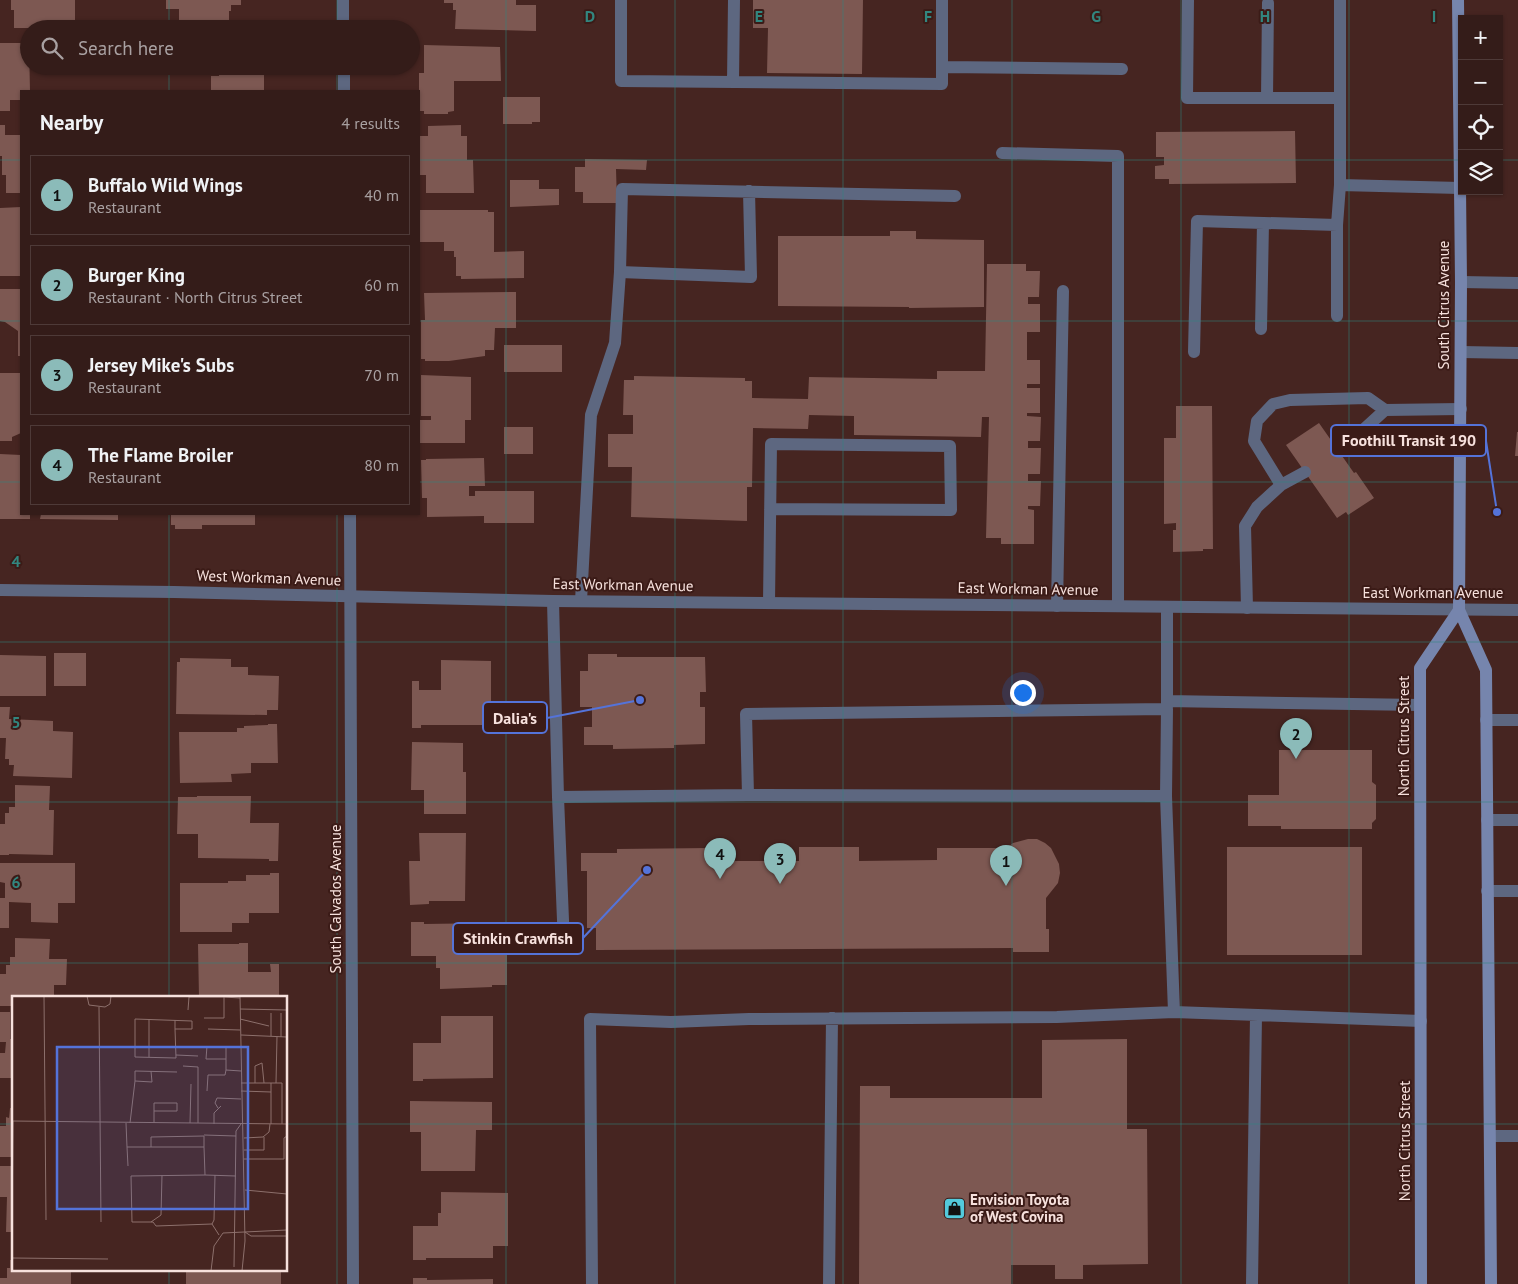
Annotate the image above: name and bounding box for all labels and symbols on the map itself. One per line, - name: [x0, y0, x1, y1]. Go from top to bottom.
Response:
- text: D: [585, 6, 595, 26]
- text: E: [755, 6, 763, 26]
- text: F: [924, 6, 932, 26]
- text: G: [1091, 6, 1101, 26]
- text: H: [1260, 6, 1270, 26]
- text: I: [1432, 6, 1436, 26]
- street label: South Citrus Avenue: [1434, 241, 1453, 369]
- callout: Foothill Transit 190: [1331, 425, 1486, 456]
- text: Foothill Transit 190: [1342, 430, 1476, 450]
- text: 4: [11, 551, 21, 571]
- street label: West Workman Avenue: [196, 565, 342, 590]
- street label: East Workman Avenue: [552, 574, 694, 595]
- street label: East Workman Avenue: [957, 578, 1099, 599]
- street label: East Workman Avenue: [1363, 583, 1503, 602]
- street label: North Citrus Street: [1394, 676, 1413, 796]
- your location: [1010, 680, 1036, 706]
- callout: Dalia's: [483, 702, 547, 733]
- text: Dalia's: [493, 708, 537, 728]
- text: 5: [11, 712, 21, 732]
- pin: 2: [1280, 718, 1312, 759]
- street label: South Calvados Avenue: [326, 825, 345, 973]
- pin: 4: [704, 838, 736, 879]
- pin: 3: [764, 843, 796, 884]
- pin: 1: [990, 845, 1022, 886]
- text: 6: [11, 872, 21, 892]
- callout: Stinkin Crawfish: [453, 923, 583, 954]
- text: Stinkin Crawfish: [463, 928, 573, 948]
- inset map: [12, 996, 288, 1272]
- street label: North Citrus Street: [1395, 1081, 1414, 1201]
- place label: Envision Toyota of West Covina: [970, 1190, 1069, 1226]
- shop icon: Envision Toyota of West Covina: [942, 1197, 966, 1221]

